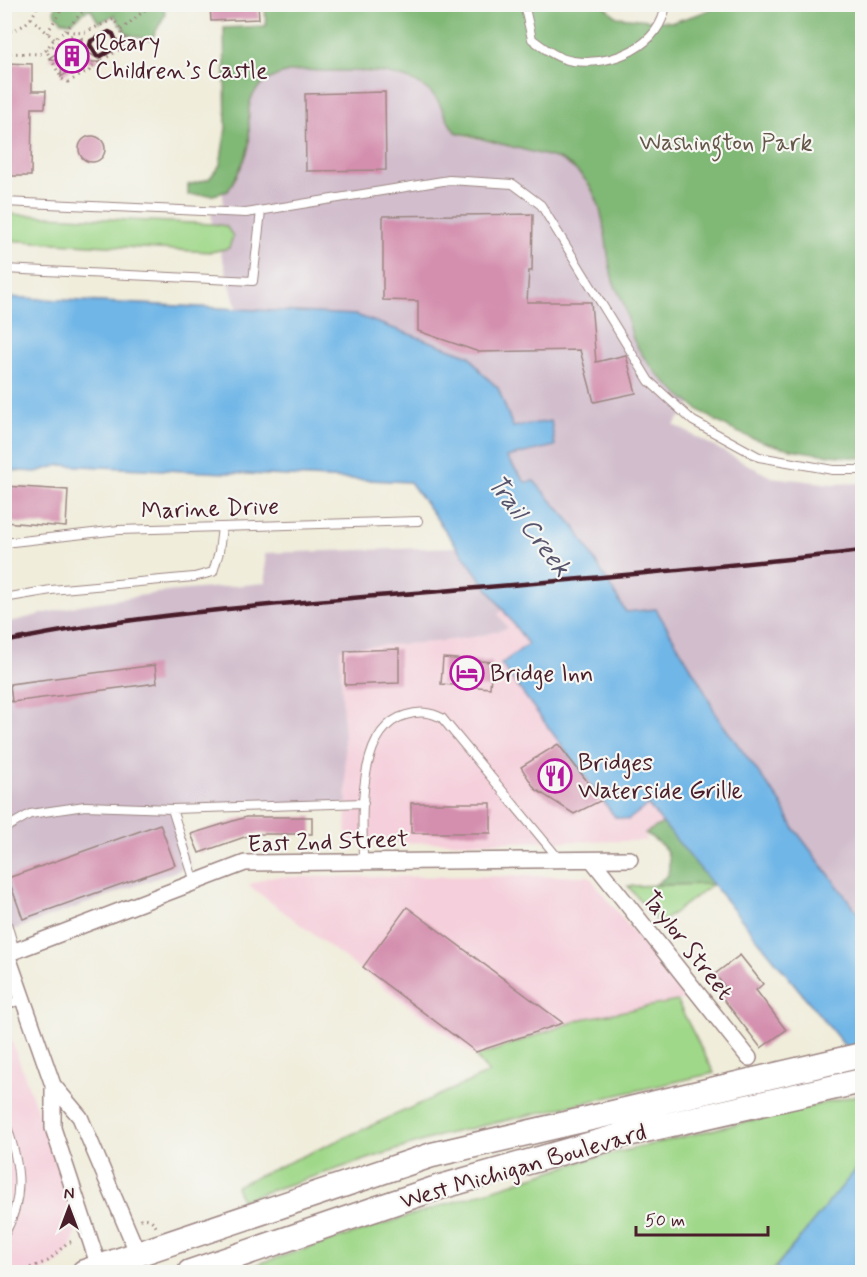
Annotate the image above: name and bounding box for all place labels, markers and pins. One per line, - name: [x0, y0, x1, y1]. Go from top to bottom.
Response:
- place label: Rotary Children’s Castle: [95, 28, 268, 87]
- building icon: Rotary Children’s Castle: [54, 38, 90, 74]
- hotel icon: Bridge Inn: [449, 655, 485, 691]
- place label: Bridge Inn: [490, 659, 594, 690]
- place label: Bridges Waterside Grille: [578, 748, 743, 807]
- restaurant icon: Bridges Waterside Grille: [537, 758, 573, 794]

